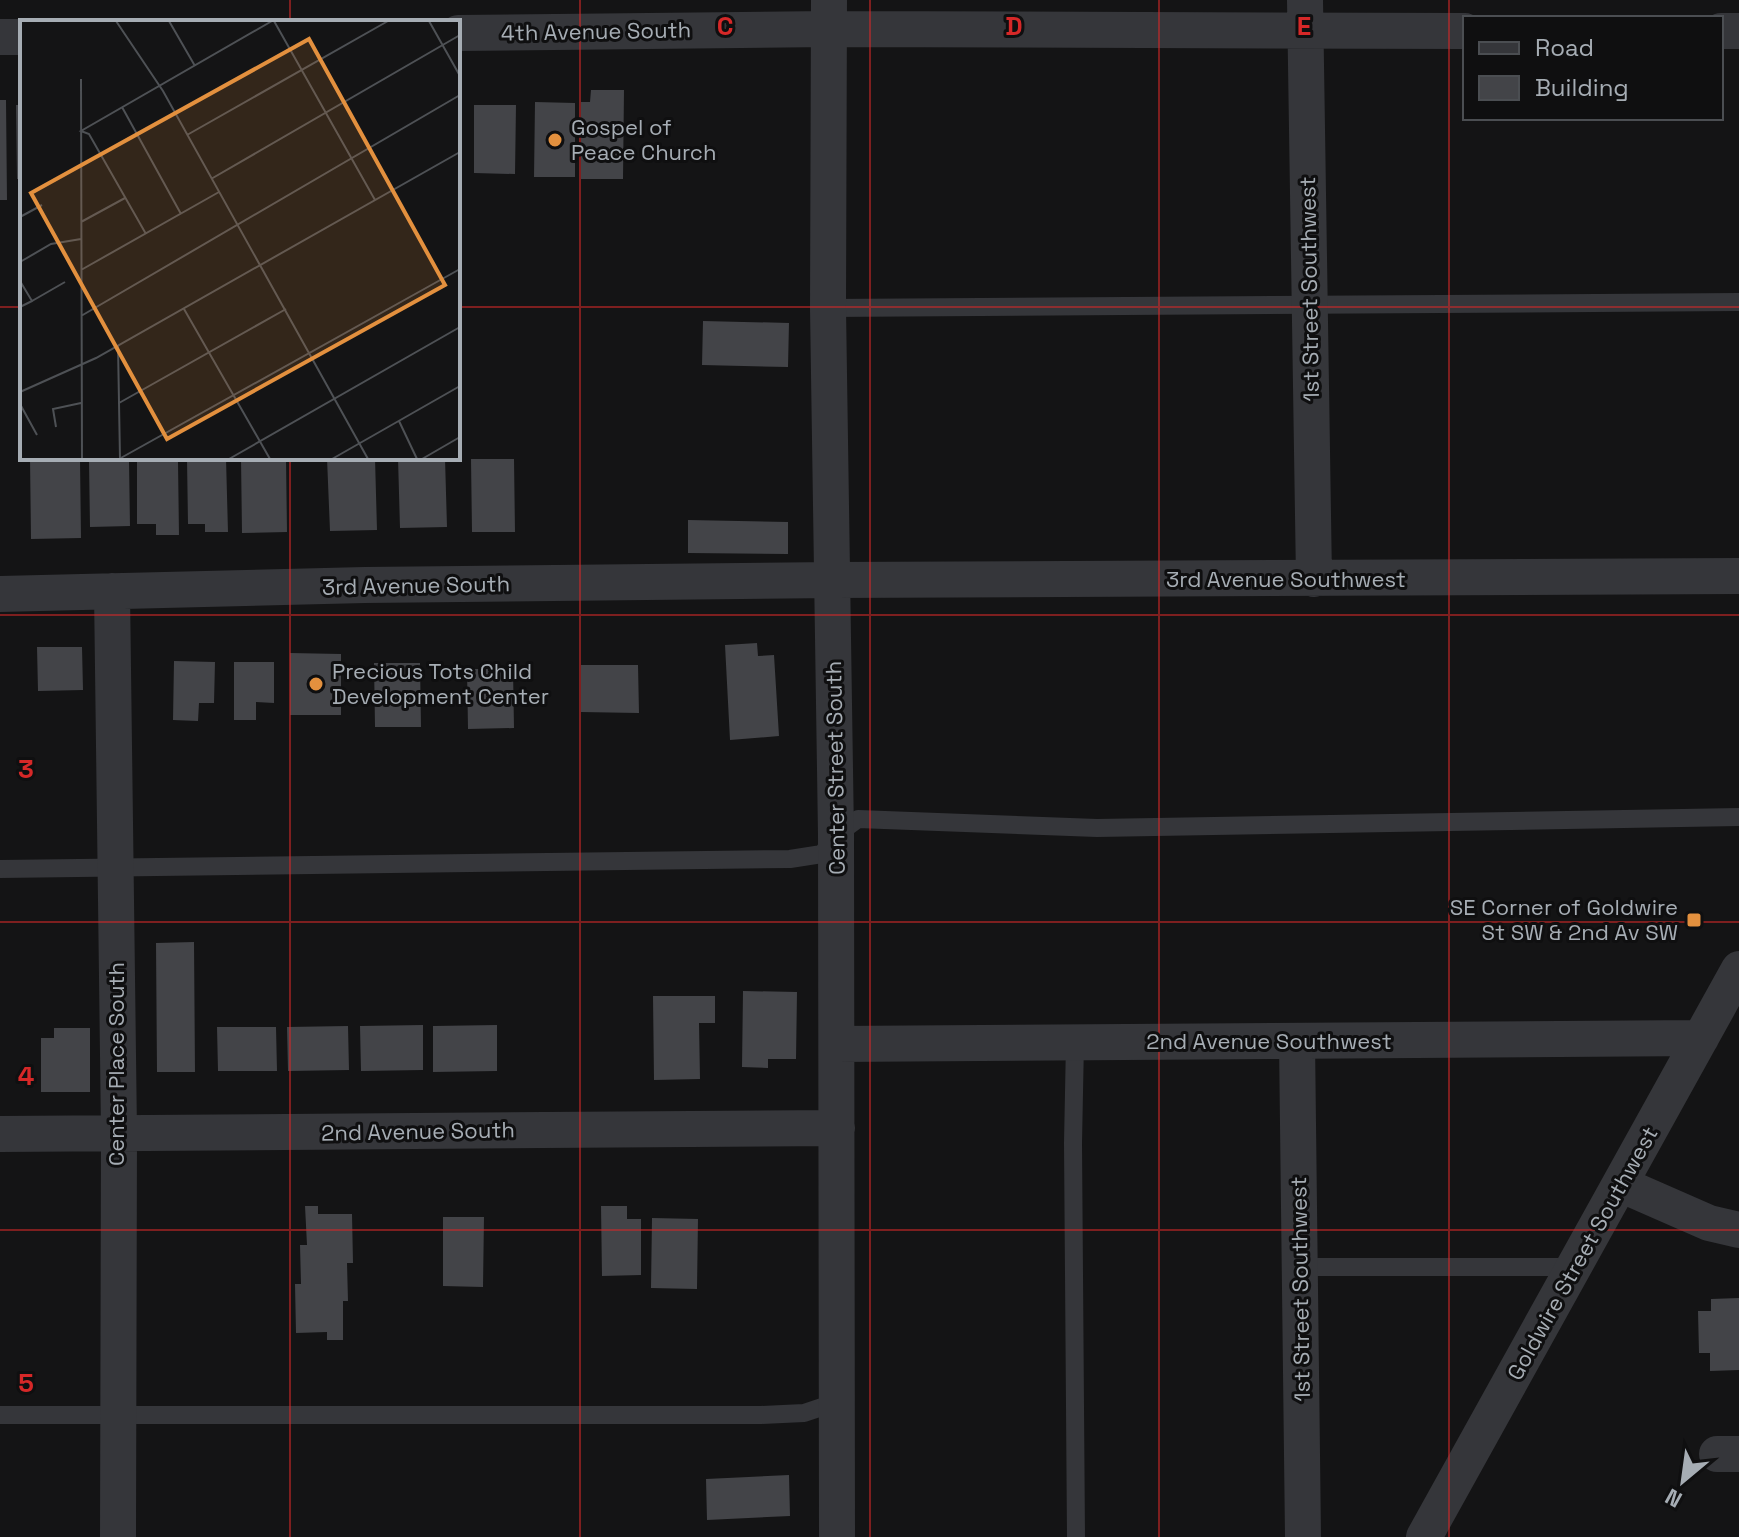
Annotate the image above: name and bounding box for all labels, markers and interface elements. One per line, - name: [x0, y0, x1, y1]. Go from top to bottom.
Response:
- text: C: [717, 9, 733, 43]
- text: D: [1005, 9, 1023, 43]
- text: E: [1297, 9, 1311, 43]
- street label: 4th Avenue South: [501, 15, 691, 47]
- legend: [1463, 16, 1723, 120]
- inset map: [20, 20, 460, 460]
- text: Road: [1535, 32, 1594, 63]
- text: Building: [1535, 72, 1629, 103]
- place label: Gospel of Peace Church: [571, 113, 717, 166]
- marker: Gospel of Peace Church: [546, 131, 564, 149]
- street label: 1st Street Southwest: [1293, 176, 1325, 402]
- street label: 3rd Avenue Southwest: [1166, 565, 1406, 593]
- street label: 3rd Avenue South: [322, 569, 510, 601]
- place label: Precious Tots Child Development Center: [332, 657, 549, 710]
- street label: Center Street South: [819, 661, 851, 875]
- marker: Precious Tots Child Development Center: [307, 675, 325, 693]
- text: 3: [18, 752, 34, 786]
- place label: SE Corner of Goldwire St SW & 2nd Av SW: [1450, 893, 1678, 946]
- marker: SE Corner of Goldwire St SW & 2nd Av SW: [1685, 911, 1703, 929]
- street label: Center Place South: [102, 962, 130, 1166]
- street label: 2nd Avenue Southwest: [1146, 1027, 1392, 1055]
- text: 4: [18, 1059, 34, 1093]
- street label: 2nd Avenue South: [321, 1115, 515, 1147]
- street label: Goldwire Street Southwest: [1500, 1121, 1664, 1385]
- street label: 1st Street Southwest: [1284, 1176, 1316, 1402]
- text: 5: [18, 1366, 34, 1400]
- north arrow: [1643, 1441, 1723, 1521]
- text: N: [1660, 1483, 1687, 1514]

